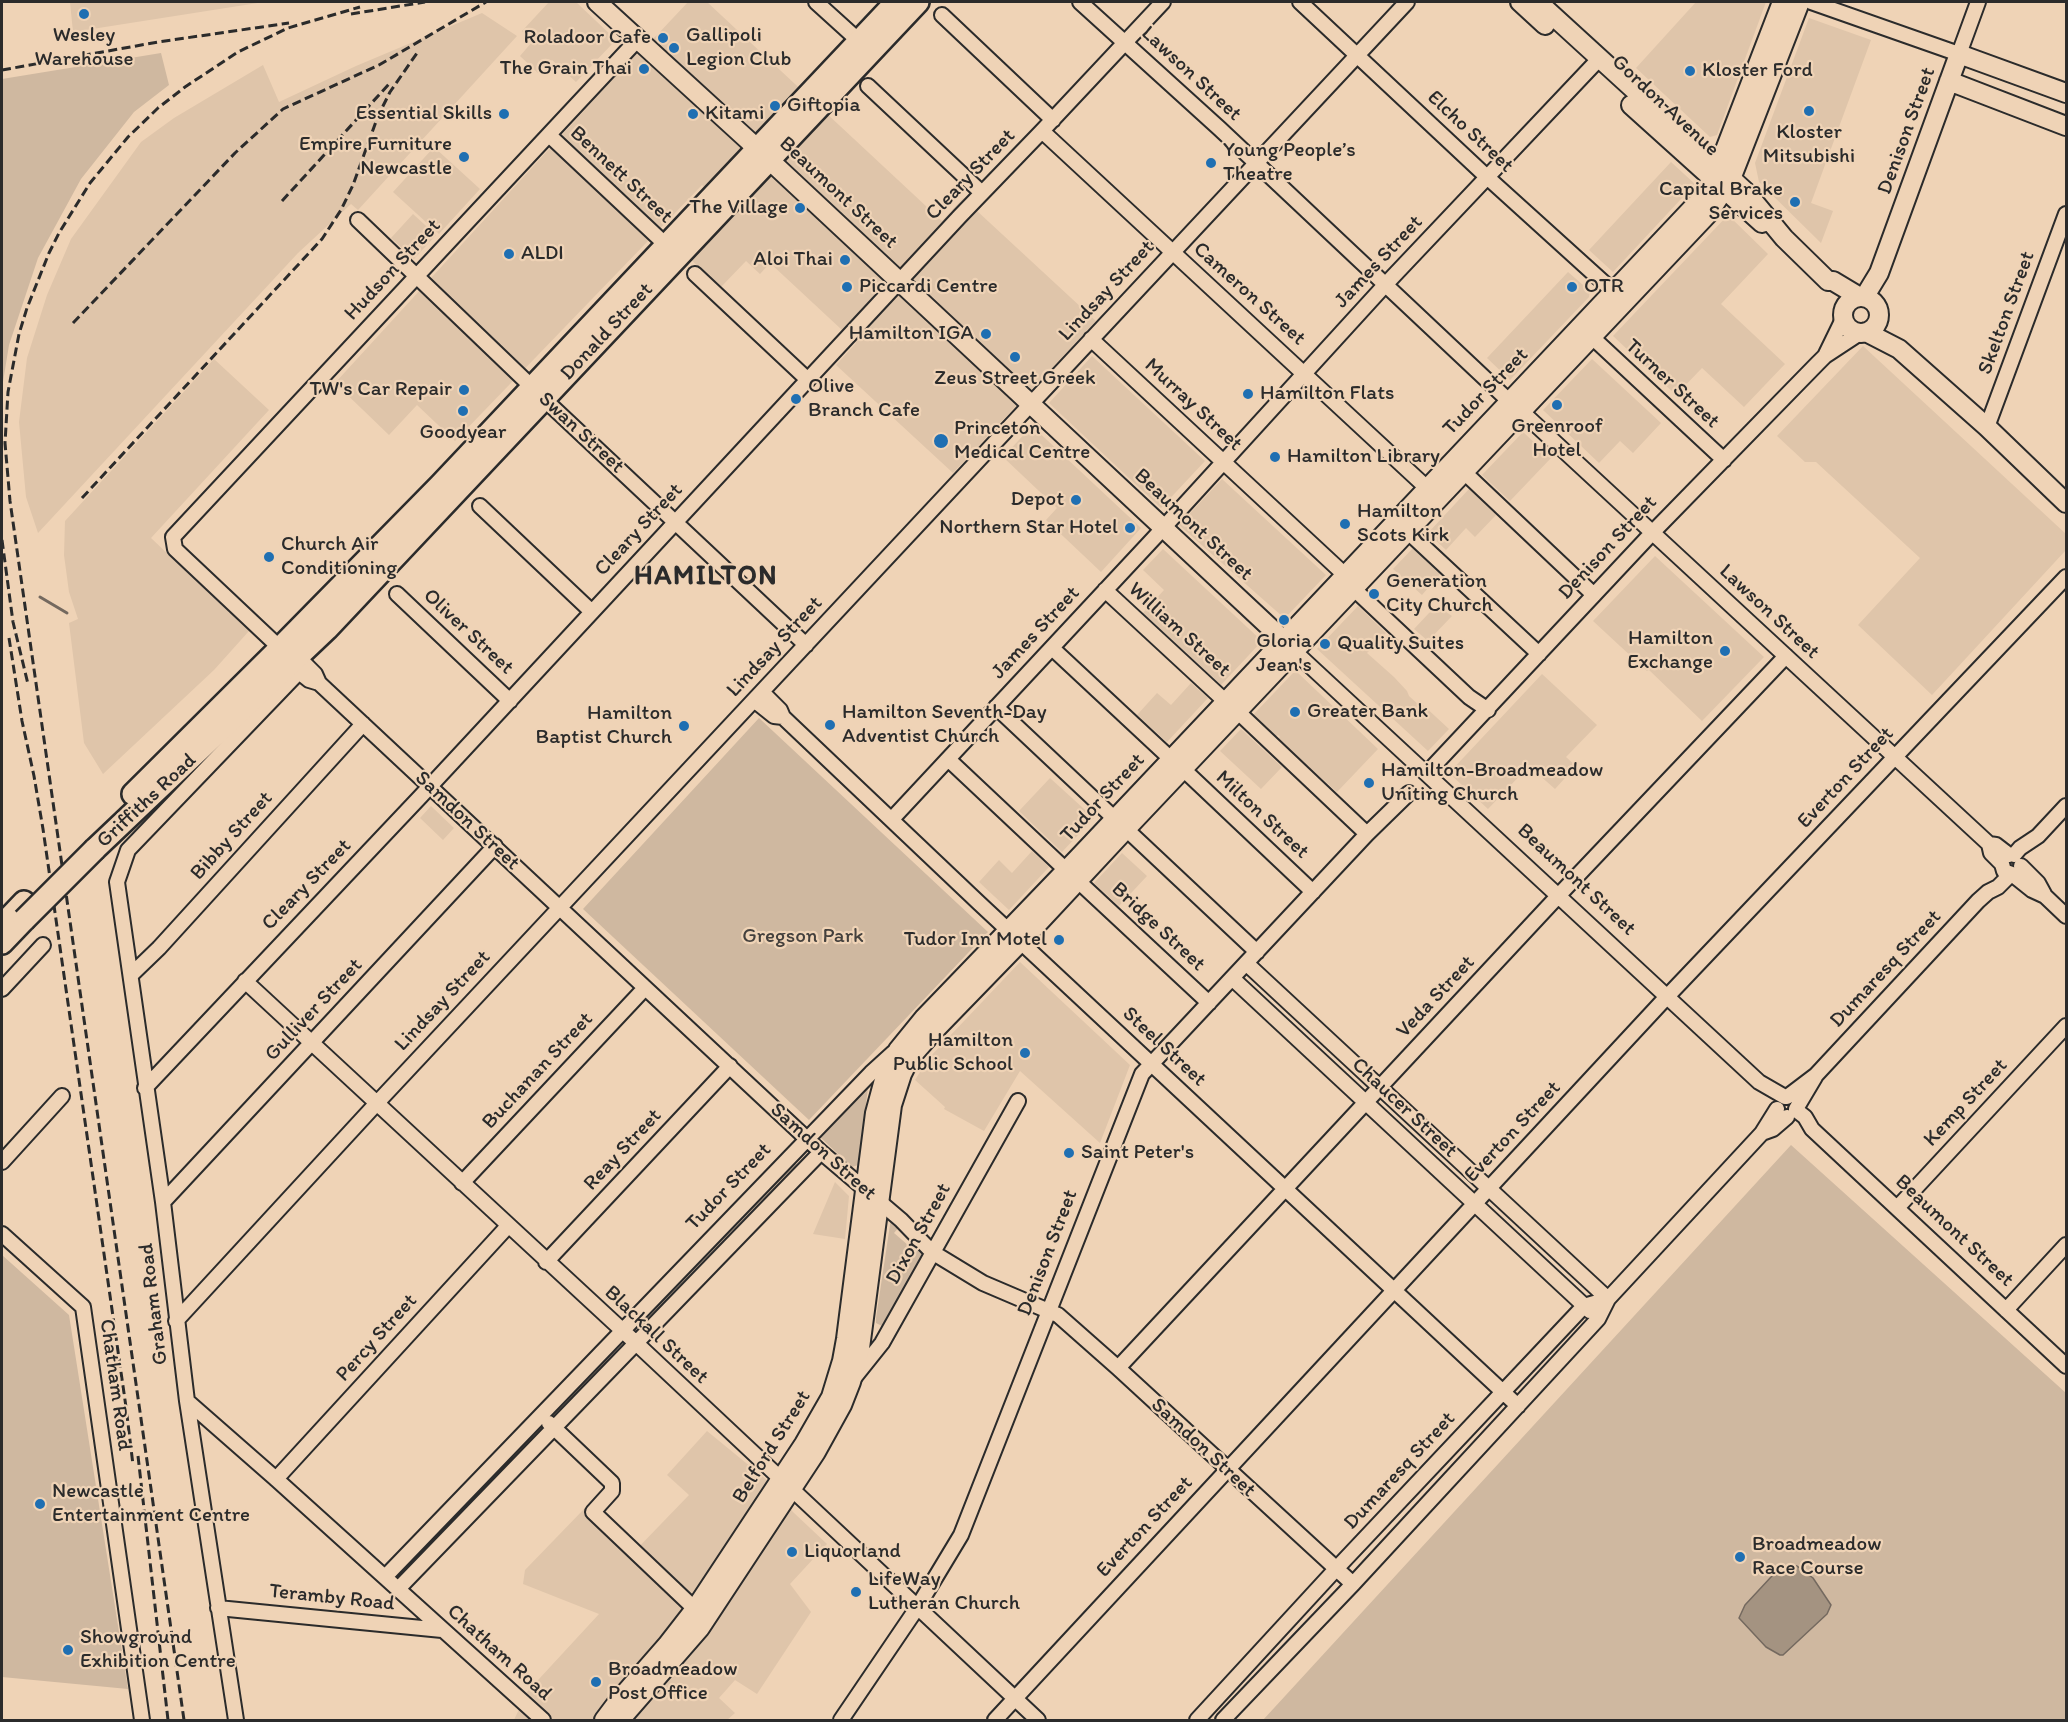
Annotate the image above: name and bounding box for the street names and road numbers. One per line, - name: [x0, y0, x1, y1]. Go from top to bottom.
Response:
- street label: Lawson Street: [1136, 21, 1246, 127]
- street label: Gordon Avenue: [1606, 50, 1724, 162]
- street label: Denison Street: [1872, 64, 1942, 198]
- street label: Elcho Street: [1421, 86, 1519, 178]
- street label: Bennett Street: [564, 121, 678, 229]
- street label: Cleary Street: [921, 124, 1021, 226]
- street label: Beaumont Street: [773, 132, 903, 254]
- street label: James Street: [1330, 210, 1428, 314]
- street label: Hudson Street: [339, 214, 447, 326]
- street label: Lindsay Street: [1054, 235, 1160, 347]
- street label: Cameron Street: [1188, 237, 1310, 351]
- street label: Skelton Street: [1973, 248, 2041, 378]
- street label: Donald Street: [555, 278, 659, 386]
- street label: Turner Street: [1620, 334, 1724, 434]
- street label: Tudor Street: [1438, 343, 1534, 441]
- street label: Murray Street: [1139, 353, 1247, 457]
- street label: Swan Street: [533, 387, 629, 479]
- street label: Beaumont Street: [1128, 464, 1258, 586]
- street label: Cleary Street: [590, 478, 688, 582]
- street label: Denison Street: [1553, 491, 1663, 605]
- street label: Lawson Street: [1714, 559, 1824, 665]
- street label: William Street: [1122, 577, 1236, 683]
- street label: James Street: [987, 581, 1085, 685]
- street label: Oliver Street: [417, 584, 519, 680]
- street label: Lindsay Street: [722, 591, 828, 703]
- street label: Everton Street: [1793, 722, 1899, 834]
- street label: Griffiths Road: [92, 748, 202, 854]
- street label: Tudor Street: [1055, 748, 1151, 848]
- street label: Milton Street: [1210, 765, 1314, 865]
- street label: Samdon Street: [409, 766, 525, 876]
- street label: Bibby Street: [186, 786, 278, 886]
- street label: Beaumont Street: [1511, 819, 1641, 941]
- street label: Cleary Street: [257, 834, 357, 936]
- street label: Bridge Street: [1106, 877, 1210, 977]
- street label: Dumaresq Street: [1825, 905, 1947, 1033]
- street label: Lindsay Street: [390, 945, 496, 1057]
- street label: Veda Street: [1391, 950, 1481, 1044]
- street label: Gulliver Street: [260, 953, 368, 1067]
- street label: Steel Street: [1117, 1002, 1211, 1092]
- street label: Buchanan Street: [477, 1007, 599, 1135]
- street label: Chaucer Street: [1346, 1053, 1462, 1163]
- street label: Kemp Street: [1919, 1054, 2013, 1152]
- street label: Everton Street: [1460, 1076, 1566, 1188]
- street label: Samdon Street: [765, 1098, 881, 1206]
- street label: Reay Street: [579, 1104, 667, 1196]
- street label: Tudor Street: [681, 1138, 777, 1236]
- street label: Beaumont Street: [1889, 1170, 2019, 1292]
- street label: Dixon Street: [881, 1179, 957, 1289]
- street label: Denison Street: [1012, 1186, 1084, 1320]
- street label: Graham Road: [134, 1242, 174, 1366]
- street label: Blackall Street: [599, 1280, 713, 1390]
- street label: Percy Street: [331, 1289, 423, 1387]
- street label: Chatham Road: [93, 1318, 137, 1452]
- street label: Belford Street: [727, 1386, 817, 1508]
- street label: Samdon Street: [1145, 1393, 1261, 1503]
- street label: Dumaresq Street: [1339, 1407, 1461, 1535]
- street label: Everton Street: [1092, 1471, 1198, 1583]
- street label: Teramby Road: [268, 1579, 396, 1617]
- street label: Chatham Road: [441, 1599, 557, 1707]

